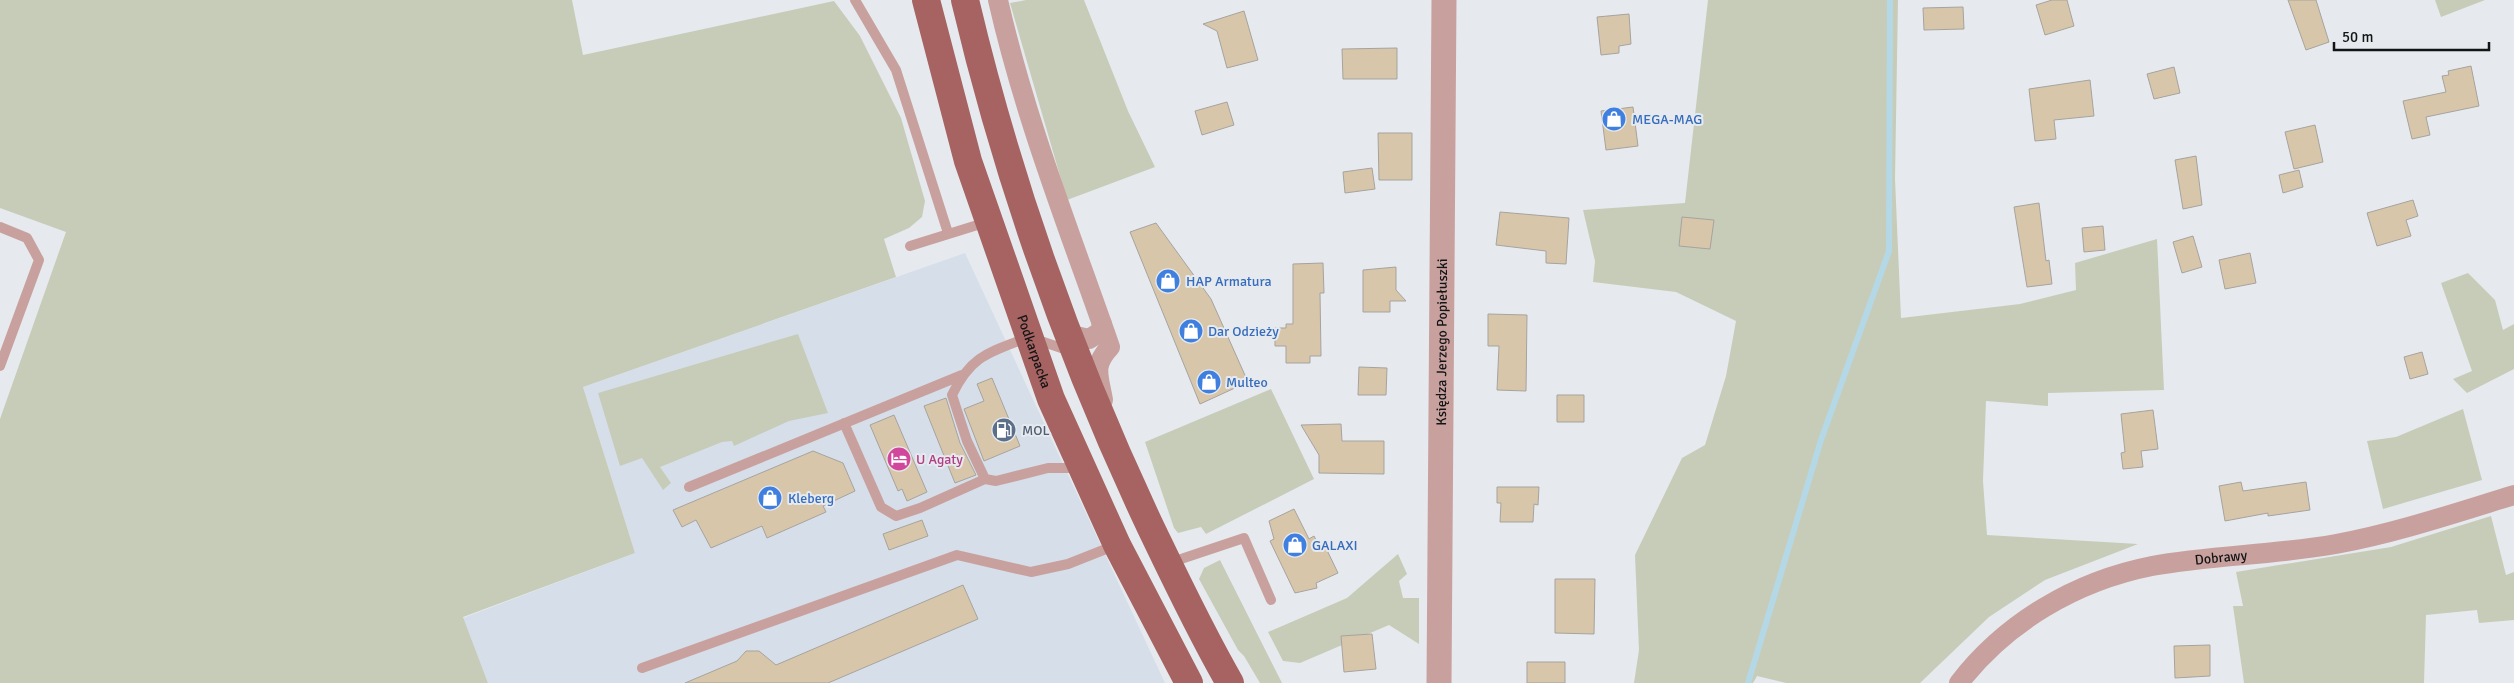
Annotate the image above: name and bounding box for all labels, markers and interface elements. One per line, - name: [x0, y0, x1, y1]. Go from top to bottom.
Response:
- scale bar: [2334, 20, 2489, 52]
- text: 50 m: [2342, 28, 2373, 46]
- shop icon: MEGA-MAG: [1601, 106, 1627, 132]
- place label: MEGA-MAG: [1632, 111, 1702, 128]
- street label: Księdza Jerzego Popiełuszki: [1432, 258, 1451, 426]
- shop icon: HAP Armatura: [1155, 268, 1181, 294]
- place label: HAP Armatura: [1186, 273, 1272, 290]
- street label: Podkarpacka: [1014, 312, 1055, 390]
- shop icon: Dar Odzieży: [1178, 318, 1204, 344]
- place label: Dar Odzieży: [1208, 323, 1279, 340]
- shop icon: Multeo: [1196, 369, 1222, 395]
- place label: Multeo: [1226, 374, 1268, 391]
- fuel station icon: MOL: [991, 417, 1017, 443]
- place label: MOL: [1022, 422, 1050, 439]
- hotel icon: U Agaty: [886, 446, 912, 472]
- place label: U Agaty: [916, 451, 963, 468]
- shop icon: Kleberg: [757, 485, 783, 511]
- place label: Kleberg: [788, 490, 834, 507]
- shop icon: GALAXI: [1282, 532, 1308, 558]
- place label: GALAXI: [1312, 537, 1358, 554]
- street label: Dobrawy: [2194, 546, 2248, 568]

